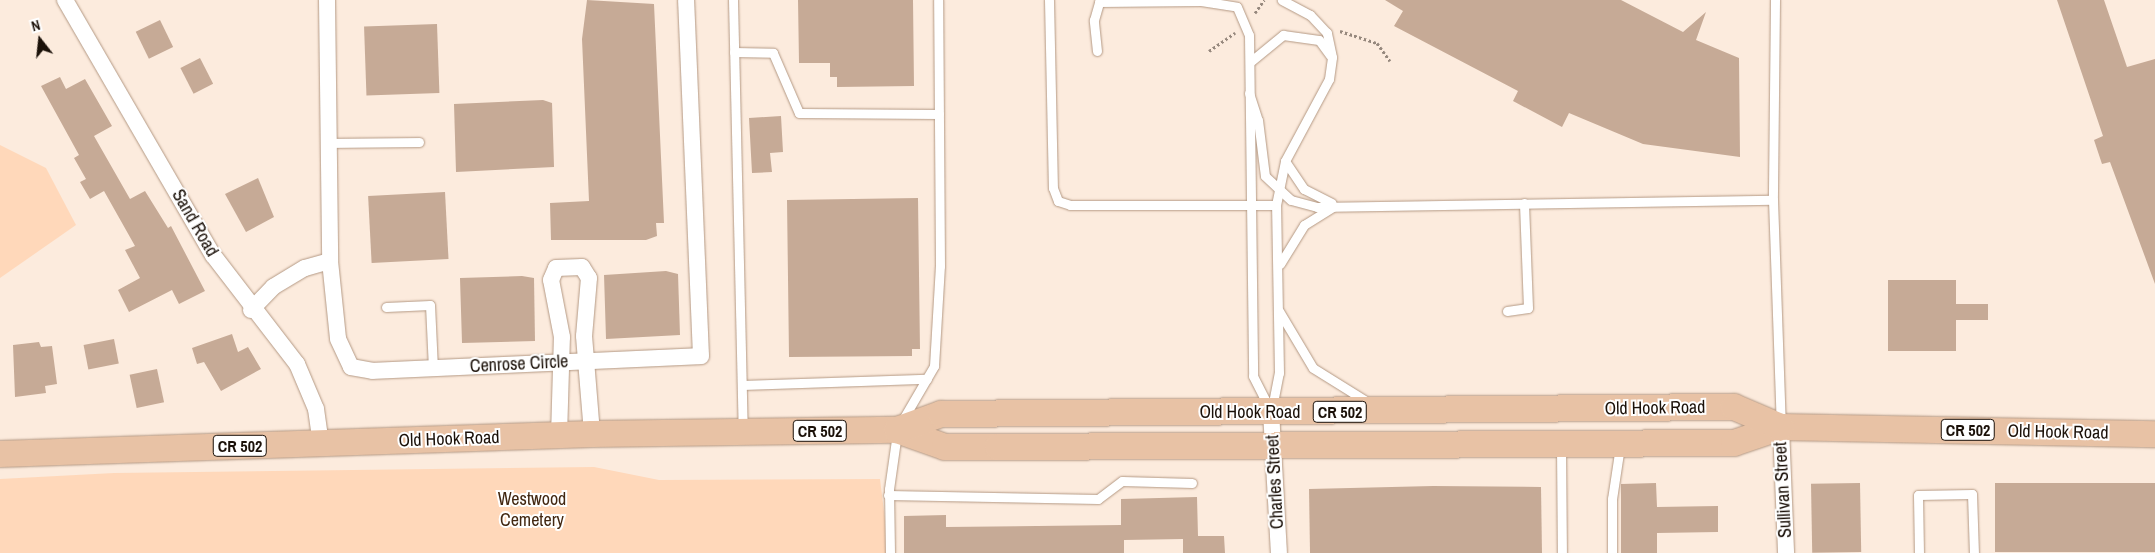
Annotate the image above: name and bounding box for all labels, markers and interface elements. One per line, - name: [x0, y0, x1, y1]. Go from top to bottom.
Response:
- north arrow: [15, 15, 65, 65]
- text: N: [29, 16, 42, 35]
- street label: Sand Road: [167, 186, 223, 260]
- street label: Cenrose Circle: [469, 351, 569, 377]
- street label: Old Hook Road: [1604, 396, 1706, 420]
- road number: CR 502: [1312, 398, 1368, 426]
- street label: Old Hook Road: [1200, 401, 1300, 423]
- road number: CR 502: [1940, 416, 1996, 444]
- road number: CR 502: [792, 418, 848, 444]
- street label: Old Hook Road: [2007, 420, 2109, 444]
- street label: Old Hook Road: [398, 426, 500, 452]
- road number: CR 502: [212, 432, 268, 460]
- street label: Charles Street: [1262, 434, 1288, 530]
- street label: Sullivan Street: [1770, 442, 1796, 538]
- park label: Westwood Cemetery: [498, 489, 566, 532]

